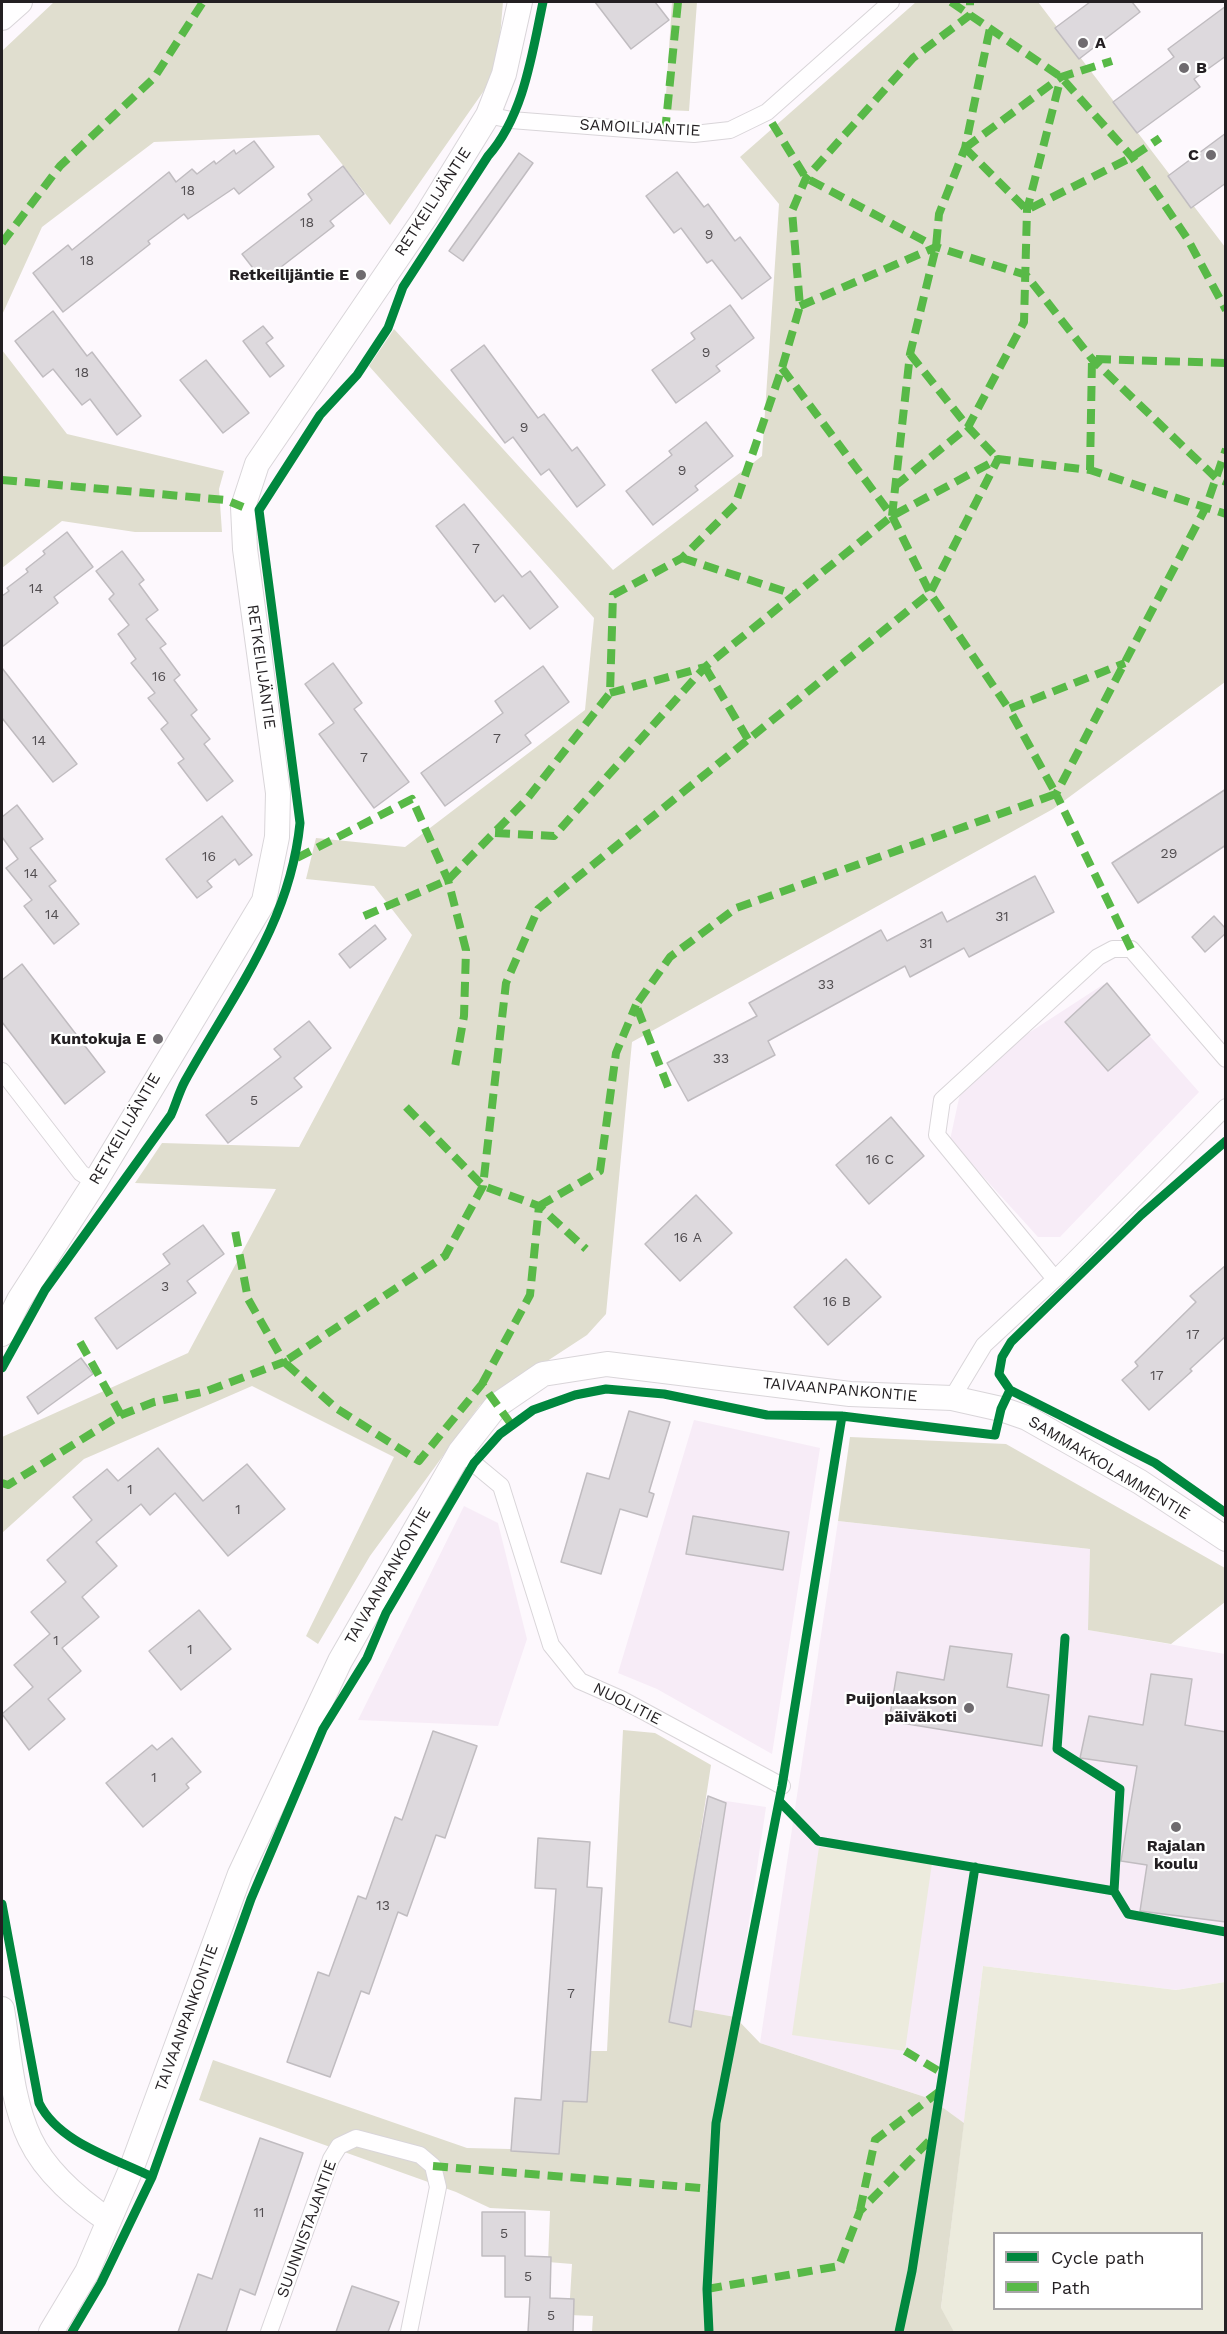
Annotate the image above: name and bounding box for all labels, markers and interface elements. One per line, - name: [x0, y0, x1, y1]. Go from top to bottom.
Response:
- place label: A: [1095, 33, 1106, 53]
- marker: A: [1076, 36, 1090, 50]
- place label: B: [1196, 58, 1207, 78]
- marker: B: [1177, 61, 1191, 75]
- street label: SAMOILIJANTIE: [579, 115, 701, 141]
- street label: RETKEILIJÄNTIE: [391, 144, 475, 260]
- place label: C: [1188, 145, 1199, 165]
- marker: C: [1204, 148, 1218, 162]
- house number: 18: [181, 183, 195, 199]
- house number: 18: [300, 215, 314, 231]
- house number: 9: [705, 227, 713, 243]
- house number: 18: [80, 253, 94, 269]
- place label: Retkeilijäntie E: [229, 265, 349, 285]
- marker: Retkeilijäntie E: [354, 268, 368, 282]
- house number: 9: [702, 345, 710, 361]
- house number: 18: [75, 365, 89, 381]
- house number: 9: [520, 420, 528, 436]
- house number: 9: [678, 463, 686, 479]
- house number: 7: [472, 541, 480, 557]
- house number: 14: [29, 581, 43, 597]
- street label: RETKEILIJÄNTIE: [243, 603, 279, 731]
- house number: 16: [152, 669, 166, 685]
- house number: 7: [493, 731, 501, 747]
- house number: 14: [32, 733, 46, 749]
- house number: 7: [360, 750, 368, 766]
- house number: 29: [1161, 846, 1177, 862]
- house number: 16: [202, 849, 216, 865]
- house number: 14: [24, 866, 38, 882]
- house number: 14: [45, 907, 59, 923]
- house number: 31: [995, 909, 1009, 925]
- house number: 31: [919, 936, 933, 952]
- house number: 33: [818, 977, 834, 993]
- place label: Kuntokuja E: [50, 1029, 146, 1049]
- marker: Kuntokuja E: [151, 1032, 165, 1046]
- house number: 33: [713, 1051, 729, 1067]
- street label: RETKEILIJÄNTIE: [85, 1070, 165, 1188]
- house number: 5: [250, 1093, 258, 1109]
- house number: 16 C: [866, 1152, 894, 1168]
- house number: 16 A: [674, 1230, 702, 1246]
- house number: 3: [161, 1279, 169, 1295]
- house number: 16 B: [823, 1294, 851, 1310]
- house number: 17: [1186, 1327, 1200, 1343]
- house number: 17: [1150, 1368, 1164, 1384]
- street label: TAIVAANPANKONTIE: [762, 1374, 918, 1406]
- street label: SAMMAKKOLAMMENTIE: [1025, 1412, 1193, 1524]
- house number: 1: [127, 1482, 133, 1498]
- house number: 1: [235, 1502, 241, 1518]
- street label: TAIVAANPANKONTIE: [341, 1504, 435, 1648]
- house number: 1: [53, 1633, 59, 1649]
- house number: 1: [187, 1642, 193, 1658]
- street label: NUOLITIE: [590, 1679, 664, 1729]
- place label: Puijonlaakson päiväkoti: [846, 1689, 957, 1727]
- marker: Puijonlaakson päiväkoti: [962, 1701, 976, 1715]
- house number: 1: [151, 1770, 157, 1786]
- marker: Rajalan koulu: [1169, 1820, 1183, 1834]
- place label: Rajalan koulu: [1147, 1836, 1205, 1874]
- house number: 13: [376, 1898, 390, 1914]
- street label: TAIVAANPANKONTIE: [151, 1942, 223, 2094]
- house number: 7: [567, 1986, 575, 2002]
- street label: SUUNNISTAJANTIE: [273, 2157, 341, 2301]
- house number: 11: [254, 2205, 264, 2221]
- house number: 5: [500, 2226, 508, 2242]
- legend: [993, 2232, 1203, 2310]
- text: Cycle path: [1051, 2247, 1145, 2268]
- house number: 5: [524, 2269, 532, 2285]
- text: Path: [1051, 2277, 1091, 2298]
- house number: 5: [547, 2308, 555, 2324]

